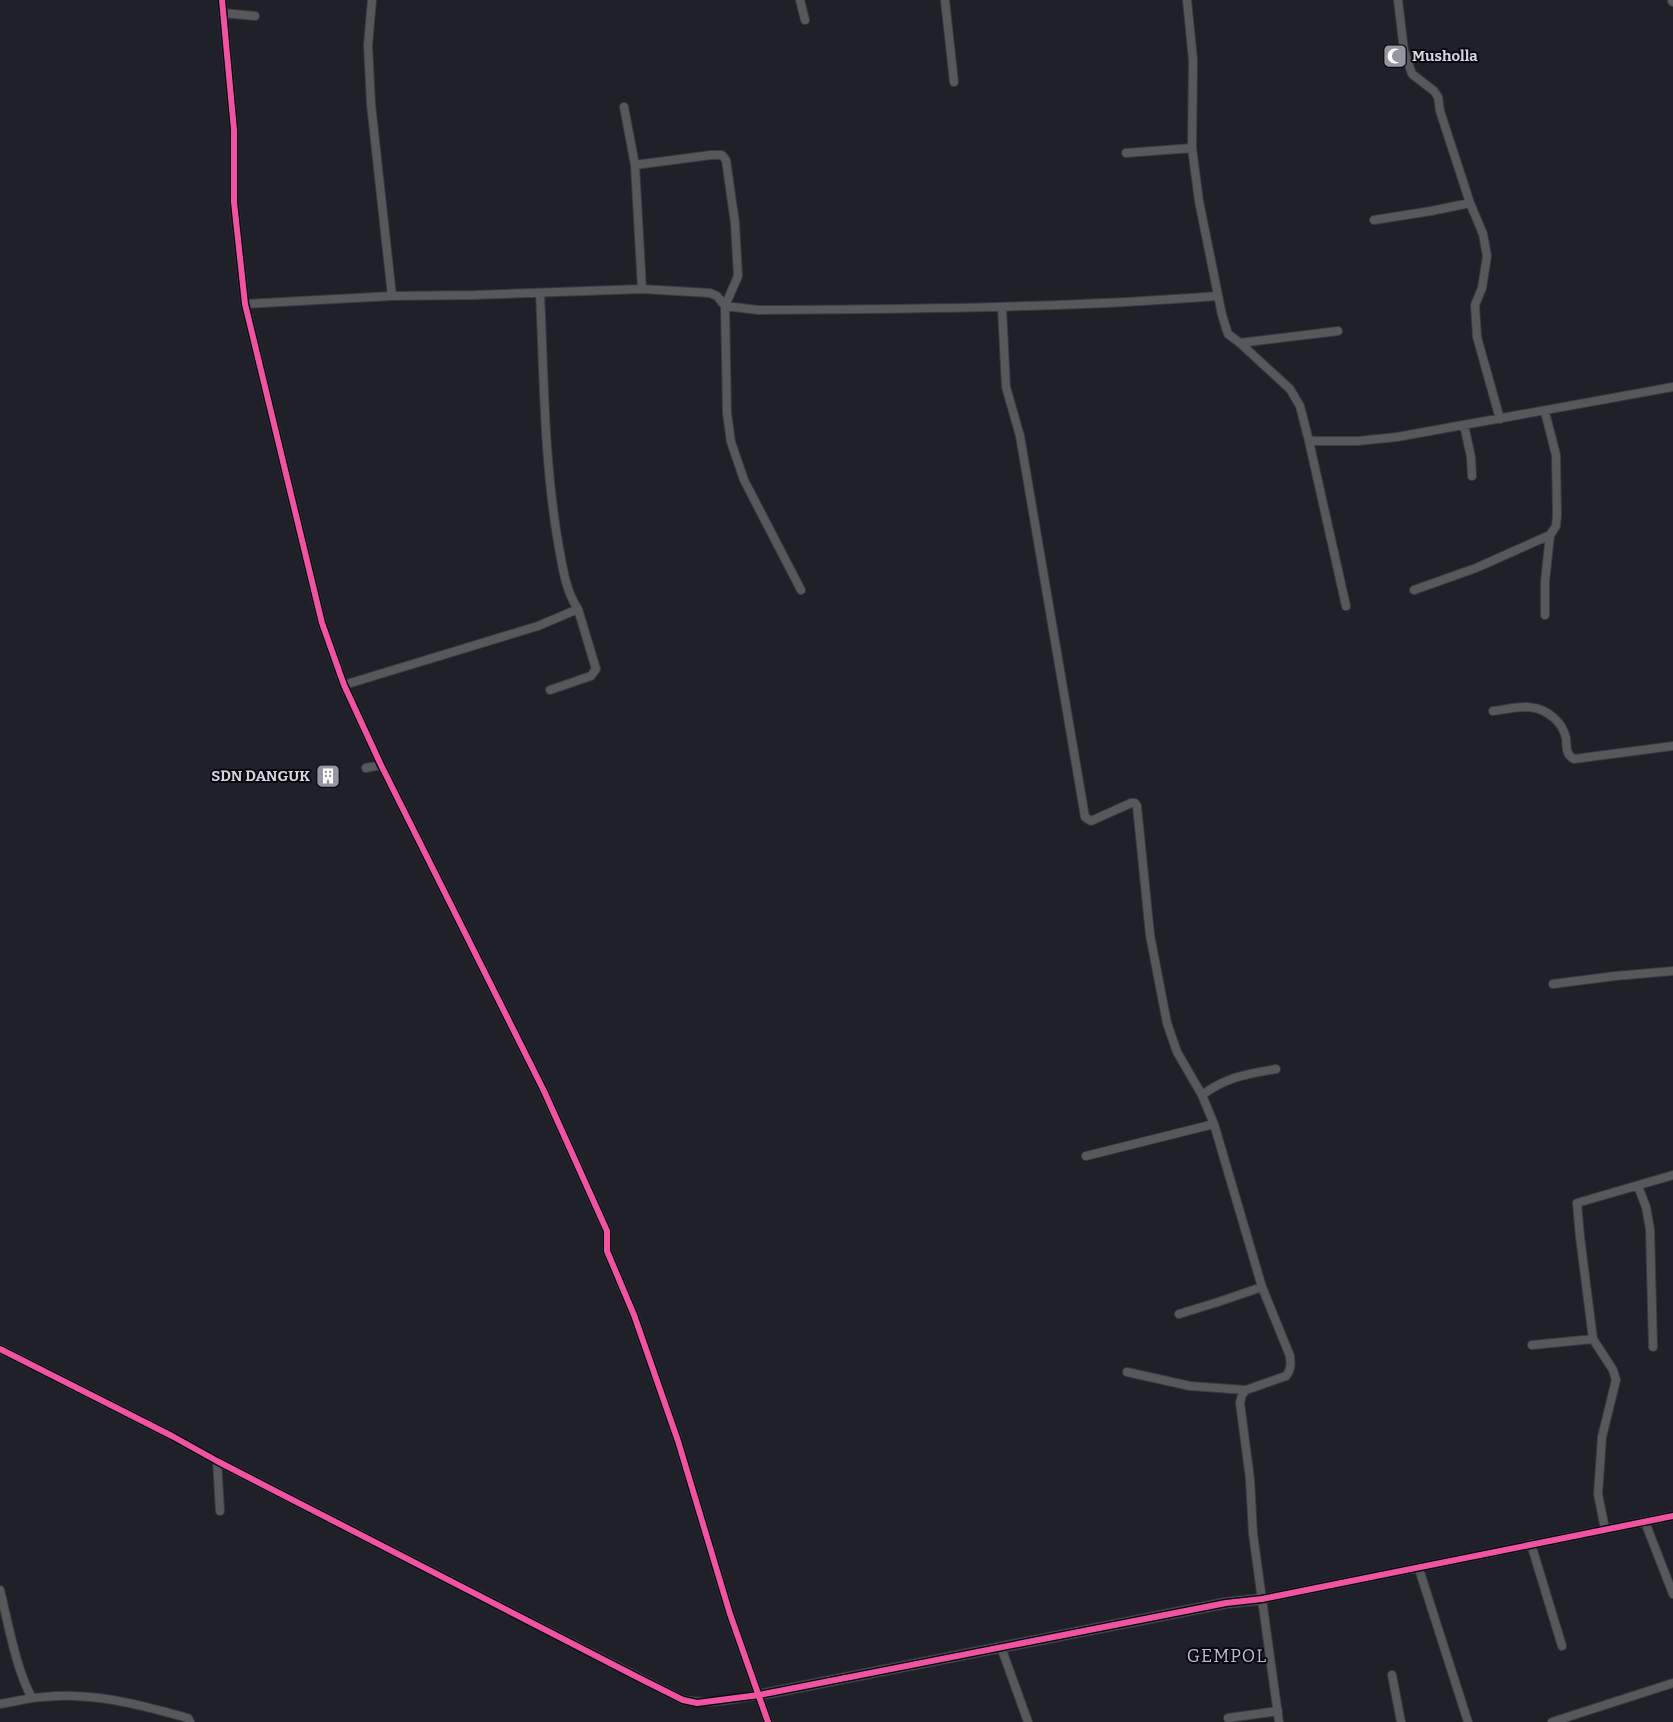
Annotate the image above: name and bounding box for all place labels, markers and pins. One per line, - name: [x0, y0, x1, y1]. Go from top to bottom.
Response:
- mosque icon: Musholla: [1382, 43, 1408, 69]
- place label: Musholla: [1412, 47, 1478, 65]
- building icon: SDN DANGUK: [315, 763, 341, 789]
- place label: SDN DANGUK: [211, 767, 310, 785]

